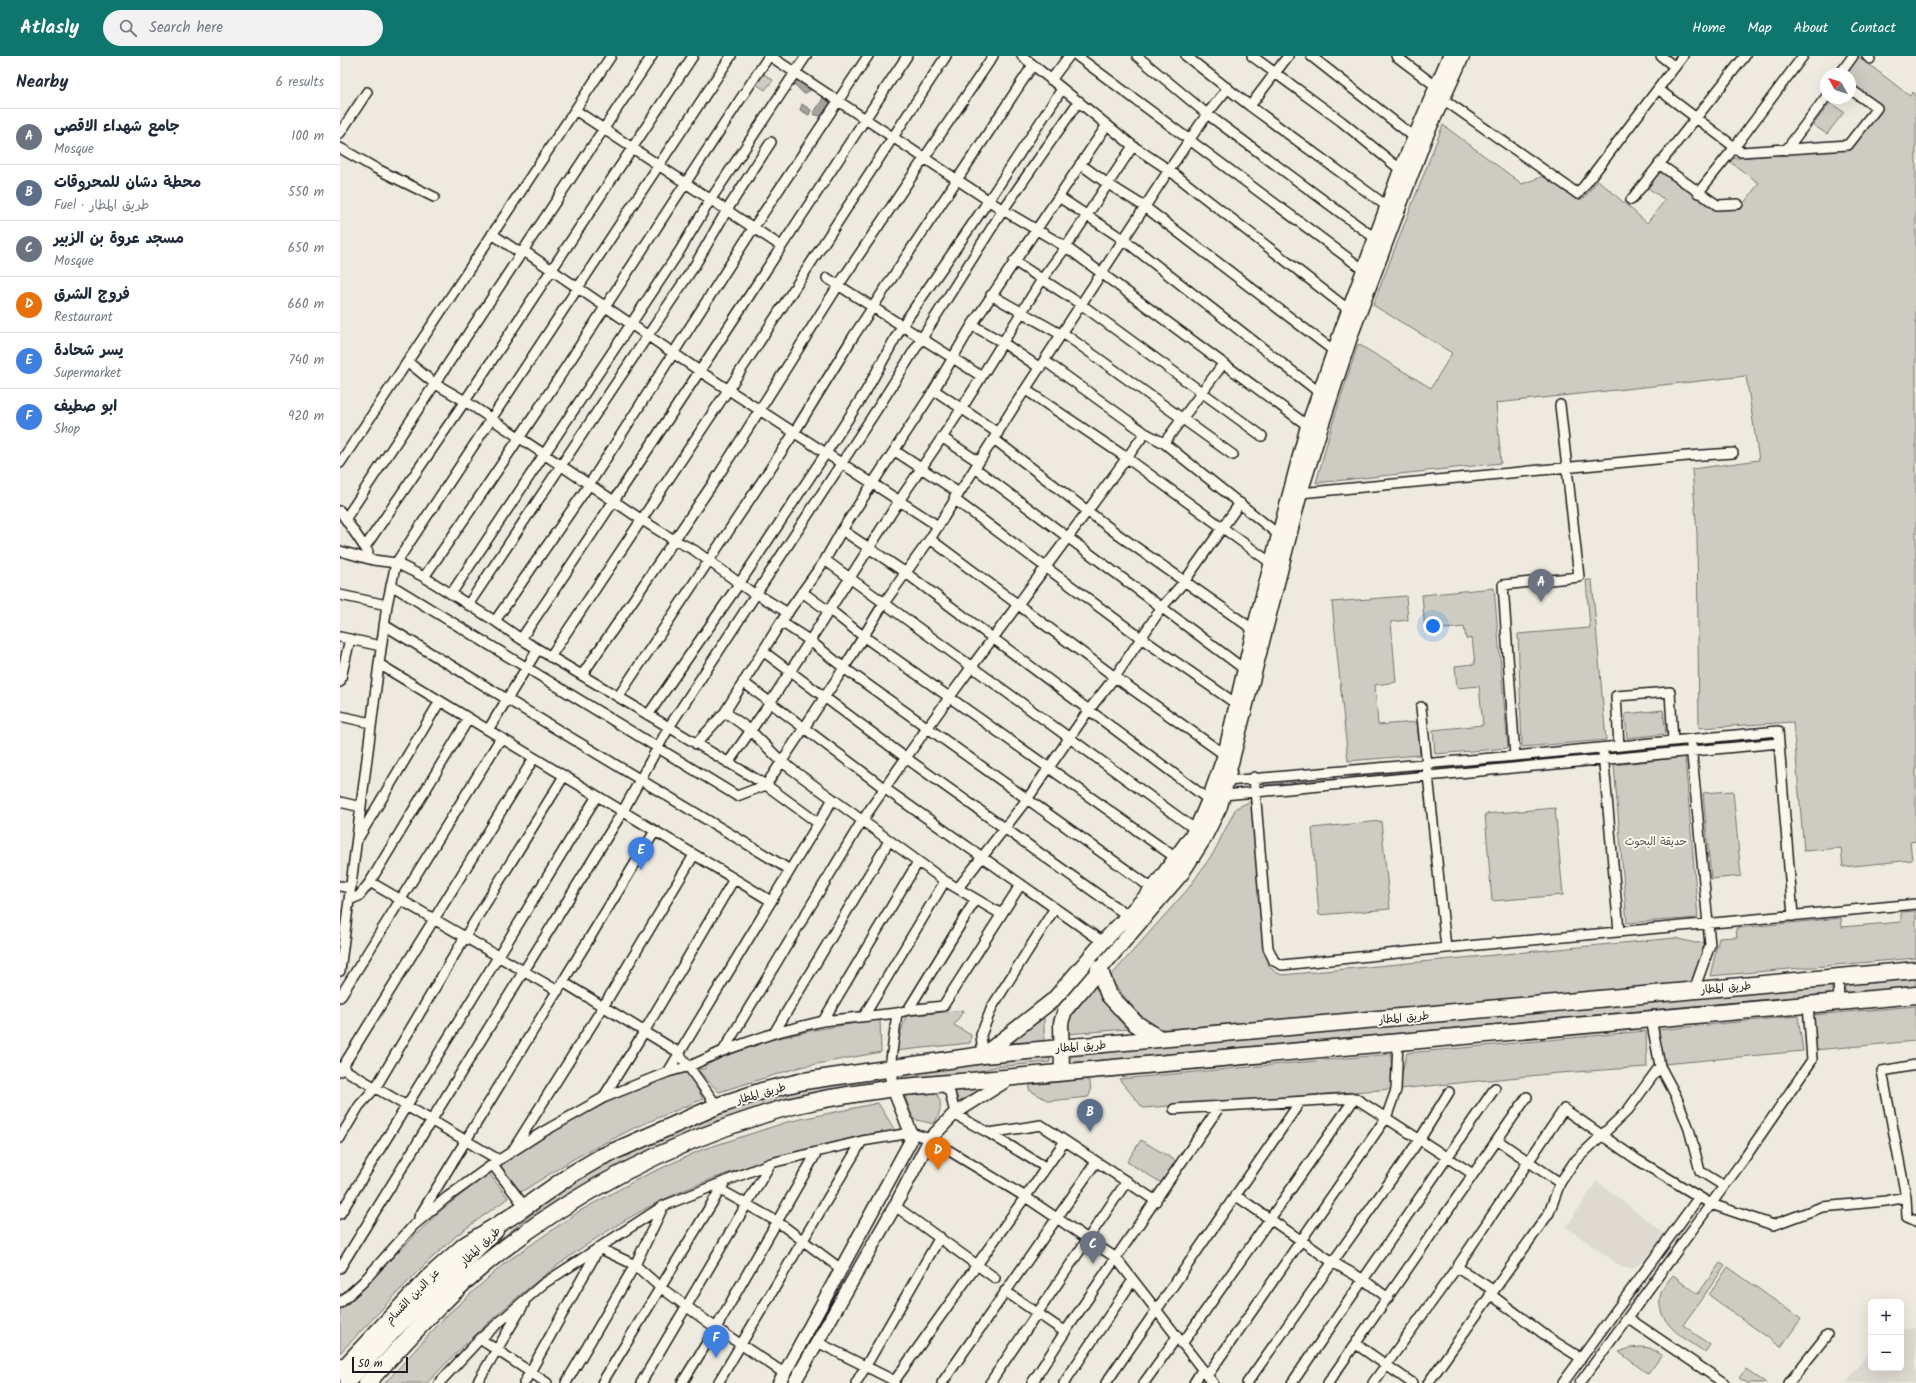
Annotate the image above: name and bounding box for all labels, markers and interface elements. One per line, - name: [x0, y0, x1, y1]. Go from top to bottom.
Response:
- search box: [103, 10, 383, 46]
- text: Atlasly: [20, 13, 79, 43]
- text: Search here: [149, 16, 223, 40]
- icon: search: [117, 17, 139, 39]
- text: Home: [1692, 17, 1726, 39]
- text: Map: [1748, 17, 1772, 39]
- text: About: [1794, 17, 1828, 39]
- text: Contact: [1850, 17, 1896, 39]
- north arrow: [1820, 68, 1856, 104]
- text: Nearby: [16, 69, 68, 96]
- text: 6 results: [276, 72, 324, 93]
- text: جامع شهداء الاقصى: [54, 115, 180, 139]
- text: A: [25, 126, 33, 147]
- text: 100 m: [291, 126, 324, 147]
- text: Mosque: [54, 139, 94, 160]
- text: محطة دشان للمحروقات: [54, 171, 201, 195]
- text: B: [25, 182, 33, 203]
- text: 550 m: [288, 182, 324, 203]
- text: Fuel · طريق المطار: [54, 195, 149, 216]
- text: مسجد عروة بن الزبير: [54, 227, 184, 251]
- text: C: [25, 238, 33, 259]
- text: 650 m: [288, 238, 324, 259]
- text: Mosque: [54, 251, 94, 272]
- text: فروج الشرق: [54, 283, 130, 307]
- text: D: [25, 294, 33, 315]
- text: 660 m: [287, 294, 324, 315]
- text: Restaurant: [54, 307, 113, 328]
- text: يسر شحادة: [54, 339, 123, 363]
- text: E: [25, 350, 33, 371]
- text: 740 m: [289, 350, 324, 371]
- text: Supermarket: [54, 363, 121, 384]
- text: ابو صطيف: [54, 395, 117, 419]
- text: F: [25, 406, 33, 427]
- text: 920 m: [288, 406, 324, 427]
- text: Shop: [54, 419, 80, 440]
- pin: A: [1528, 569, 1554, 602]
- your location: [1423, 616, 1443, 636]
- park label: حديقة البحوث: [1625, 833, 1687, 851]
- pin: E: [628, 837, 654, 870]
- street label: طريق المطار: [1699, 977, 1752, 999]
- street label: طريق المطار: [1377, 1007, 1430, 1029]
- street label: طريق المطار: [1054, 1036, 1107, 1058]
- street label: طريق المطار: [734, 1078, 788, 1110]
- pin: B: [1077, 1099, 1103, 1132]
- pin: D: [925, 1137, 951, 1170]
- street label: طريق المطار: [456, 1223, 505, 1271]
- pin: C: [1080, 1231, 1106, 1264]
- street label: عز الدين القسام: [381, 1265, 444, 1329]
- map controls: [1868, 1299, 1904, 1371]
- button: +: [1868, 1299, 1904, 1335]
- pin: F: [703, 1325, 729, 1358]
- button: −: [1868, 1335, 1904, 1371]
- scale bar: [352, 1355, 408, 1374]
- text: 50 m: [358, 1355, 383, 1373]

